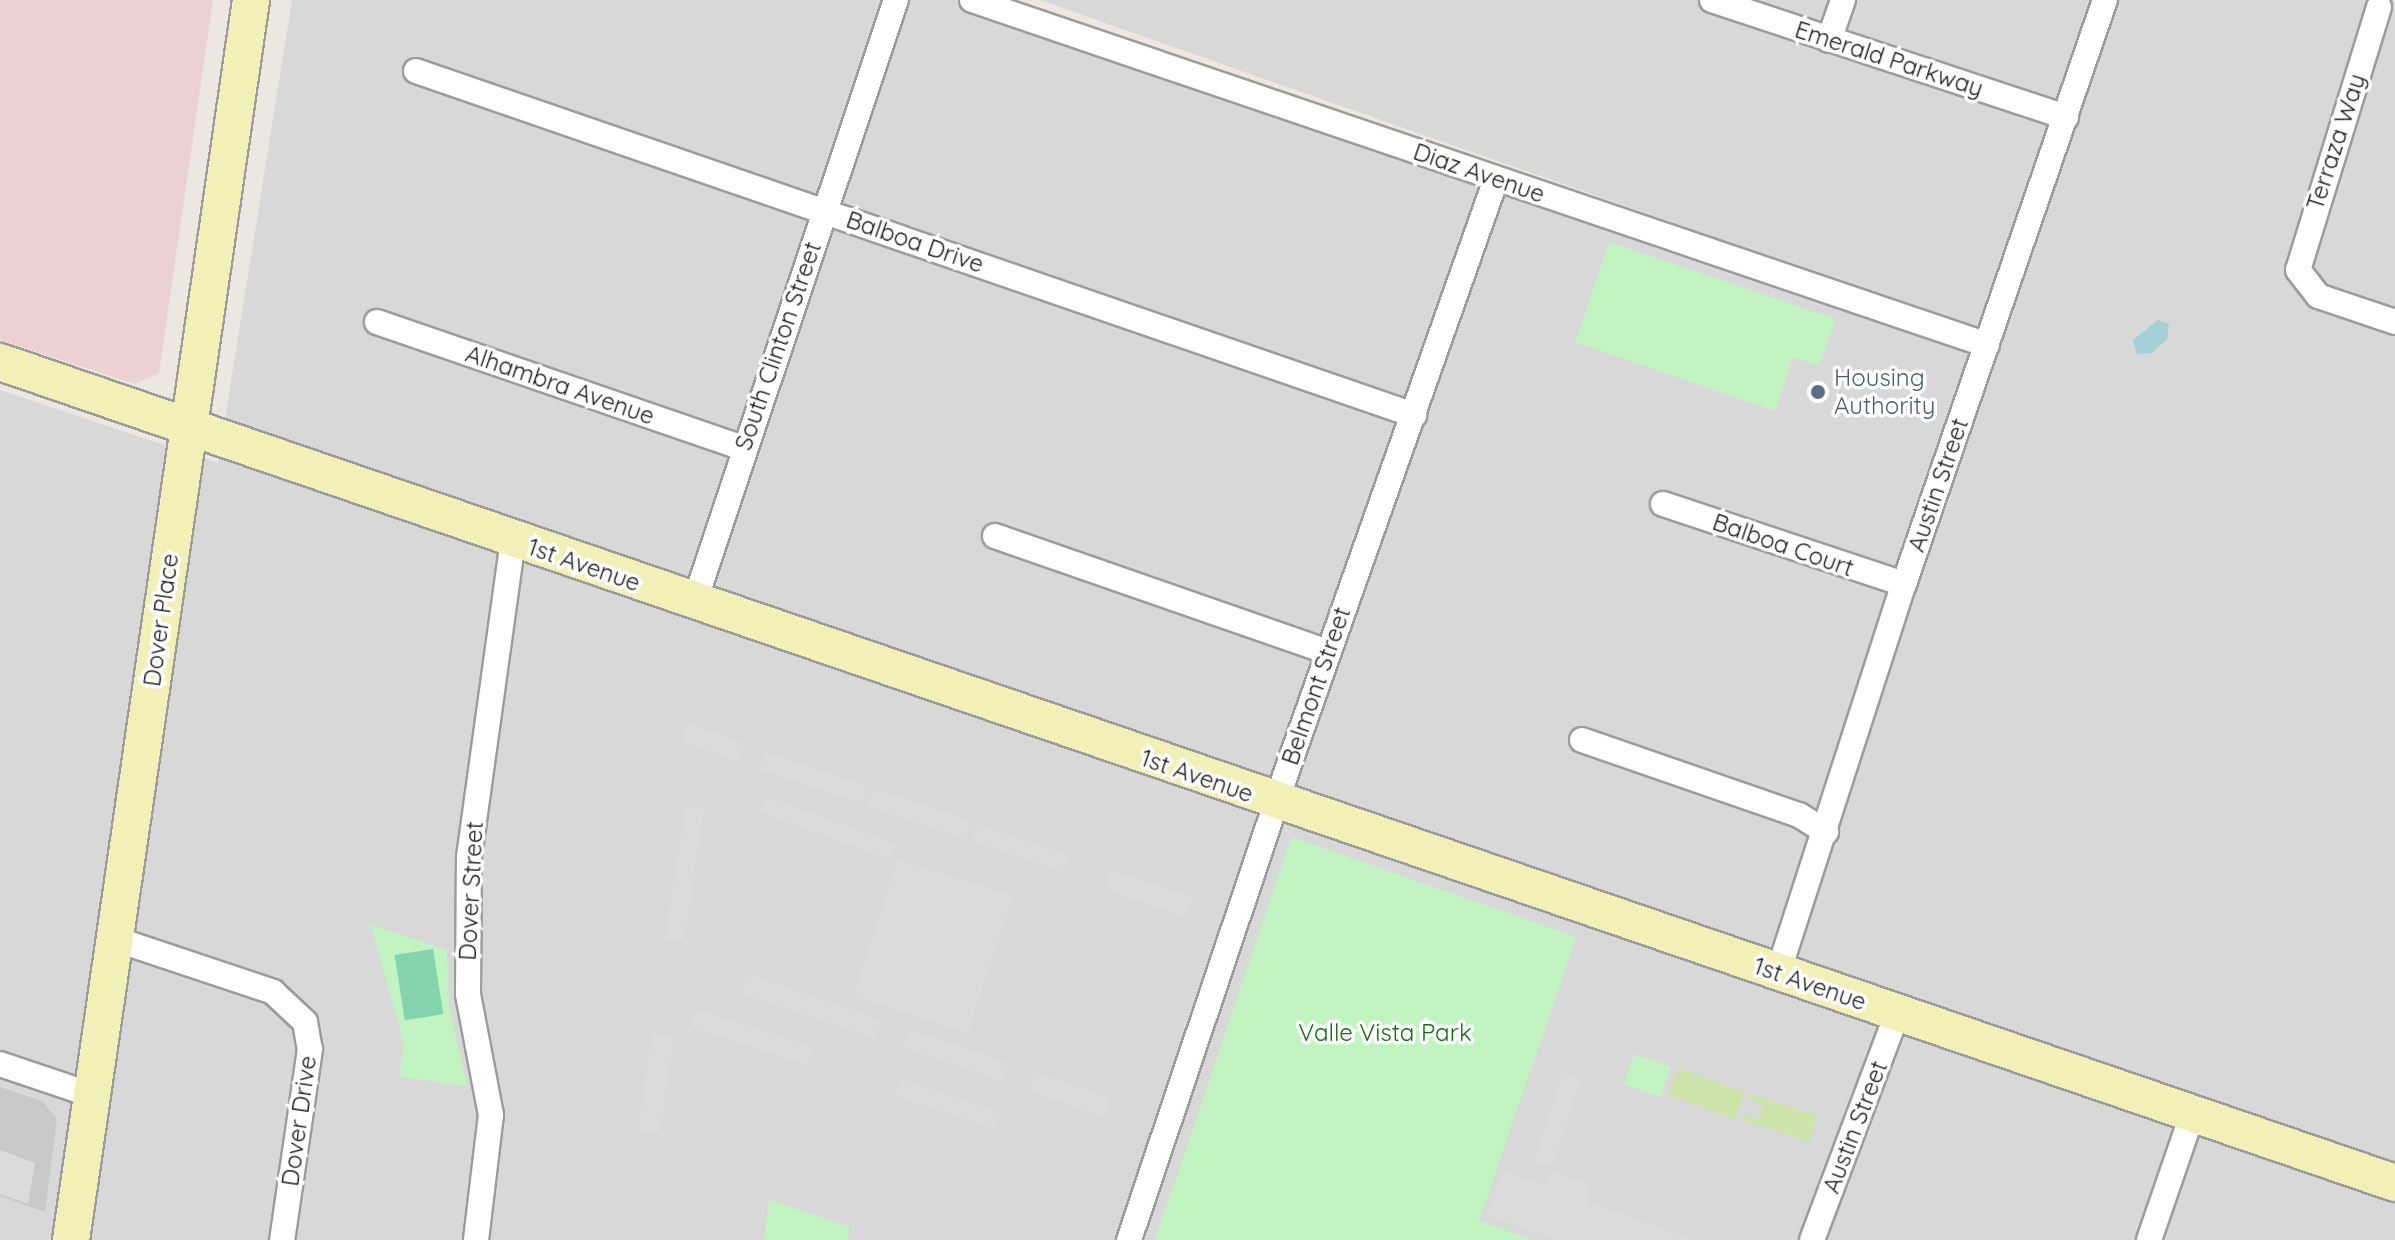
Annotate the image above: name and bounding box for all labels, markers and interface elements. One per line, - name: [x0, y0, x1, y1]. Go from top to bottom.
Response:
- street label: Emerald Parkway: [1791, 15, 1987, 103]
- street label: Terraza Way: [2300, 70, 2372, 214]
- street label: Diaz Avenue: [1410, 137, 1548, 209]
- street label: Balboa Drive: [842, 205, 988, 279]
- street label: South Clinton Street: [729, 238, 827, 454]
- street label: Alhambra Avenue: [462, 339, 658, 431]
- place label: Housing Authority: [1834, 364, 1935, 420]
- marker: Housing Authority: [1809, 383, 1827, 401]
- street label: Austin Street: [1902, 414, 1974, 556]
- street label: Balboa Court: [1709, 507, 1857, 583]
- street label: 1st Avenue: [524, 532, 644, 598]
- street label: Dover Place: [137, 552, 185, 688]
- street label: Belmont Street: [1275, 603, 1357, 769]
- street label: 1st Avenue: [1137, 743, 1257, 809]
- street label: Dover Street: [453, 821, 489, 961]
- street label: 1st Avenue: [1750, 951, 1870, 1017]
- park label: Valle Vista Park: [1298, 1019, 1472, 1047]
- street label: Dover Drive: [276, 1054, 322, 1188]
- street label: Austin Street: [1817, 1057, 1893, 1197]

